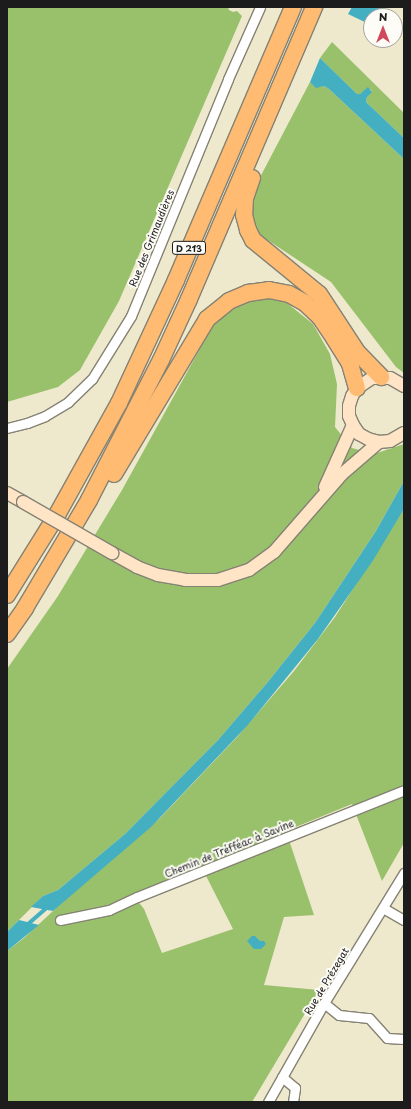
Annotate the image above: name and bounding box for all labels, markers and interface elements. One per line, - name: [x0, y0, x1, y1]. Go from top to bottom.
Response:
- north arrow: [363, 8, 403, 48]
- text: N: [379, 8, 387, 25]
- street label: Rue des Grimaudières: [126, 187, 176, 289]
- road number: D 213: [171, 241, 207, 255]
- street label: Chemin de Tréfféac à Savine: [163, 817, 295, 879]
- street label: Rue de Prézegat: [301, 945, 351, 1017]

